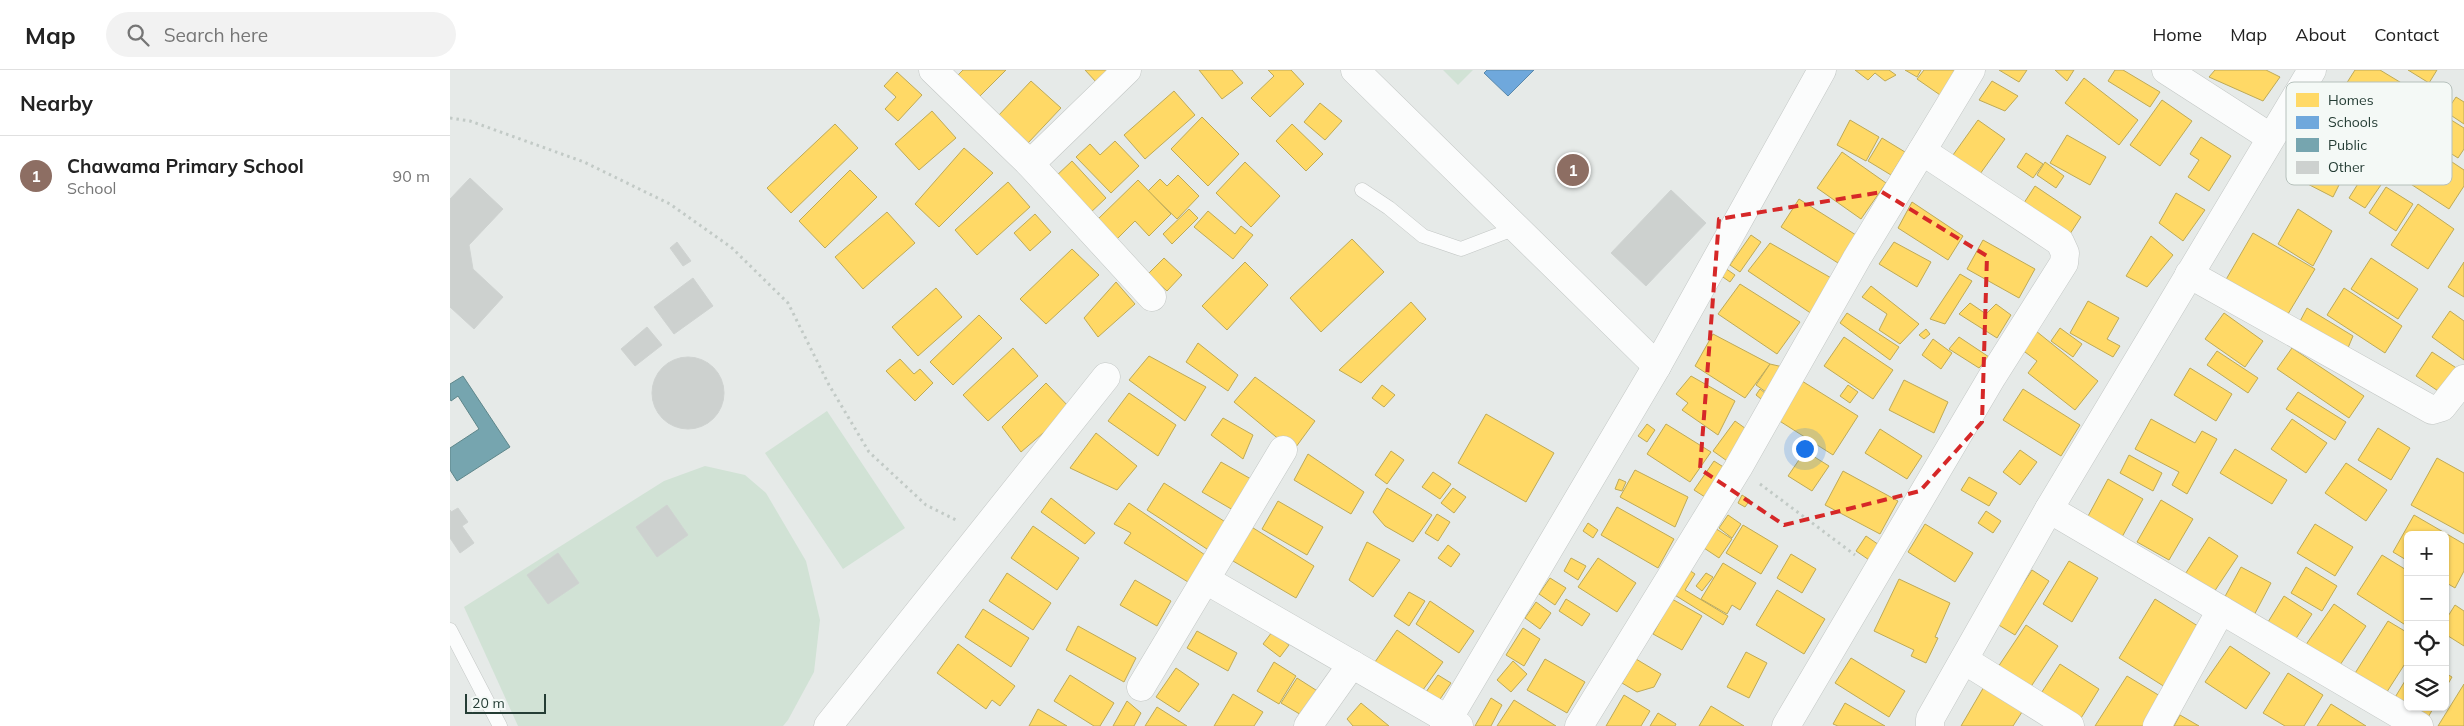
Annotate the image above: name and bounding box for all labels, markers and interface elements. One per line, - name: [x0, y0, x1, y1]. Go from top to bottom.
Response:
- search box: [106, 12, 456, 57]
- text: Map: [25, 20, 76, 50]
- icon: search: [124, 21, 152, 49]
- text: Search here: [164, 23, 268, 47]
- text: Home: [2152, 23, 2202, 46]
- text: Map: [2230, 23, 2267, 46]
- text: About: [2295, 23, 2346, 46]
- text: Contact: [2374, 23, 2439, 46]
- legend: [2286, 82, 2452, 185]
- text: Nearby: [20, 90, 93, 116]
- text: Homes: [2328, 91, 2374, 109]
- text: Schools: [2328, 113, 2378, 131]
- text: Public: [2328, 136, 2367, 154]
- pin: 1: [1557, 151, 1589, 189]
- text: Chawama Primary School: [67, 154, 304, 178]
- text: Other: [2328, 158, 2366, 176]
- text: 1: [31, 166, 41, 186]
- text: 90 m: [393, 166, 430, 186]
- text: School: [67, 178, 116, 198]
- your location: [1792, 436, 1818, 462]
- map controls: [2404, 531, 2449, 711]
- button: +: [2404, 531, 2449, 576]
- button: −: [2404, 576, 2449, 621]
- button: locate: [2404, 621, 2449, 666]
- button: layers: [2404, 666, 2449, 711]
- scale bar: [465, 691, 546, 714]
- text: 20 m: [472, 694, 505, 712]

